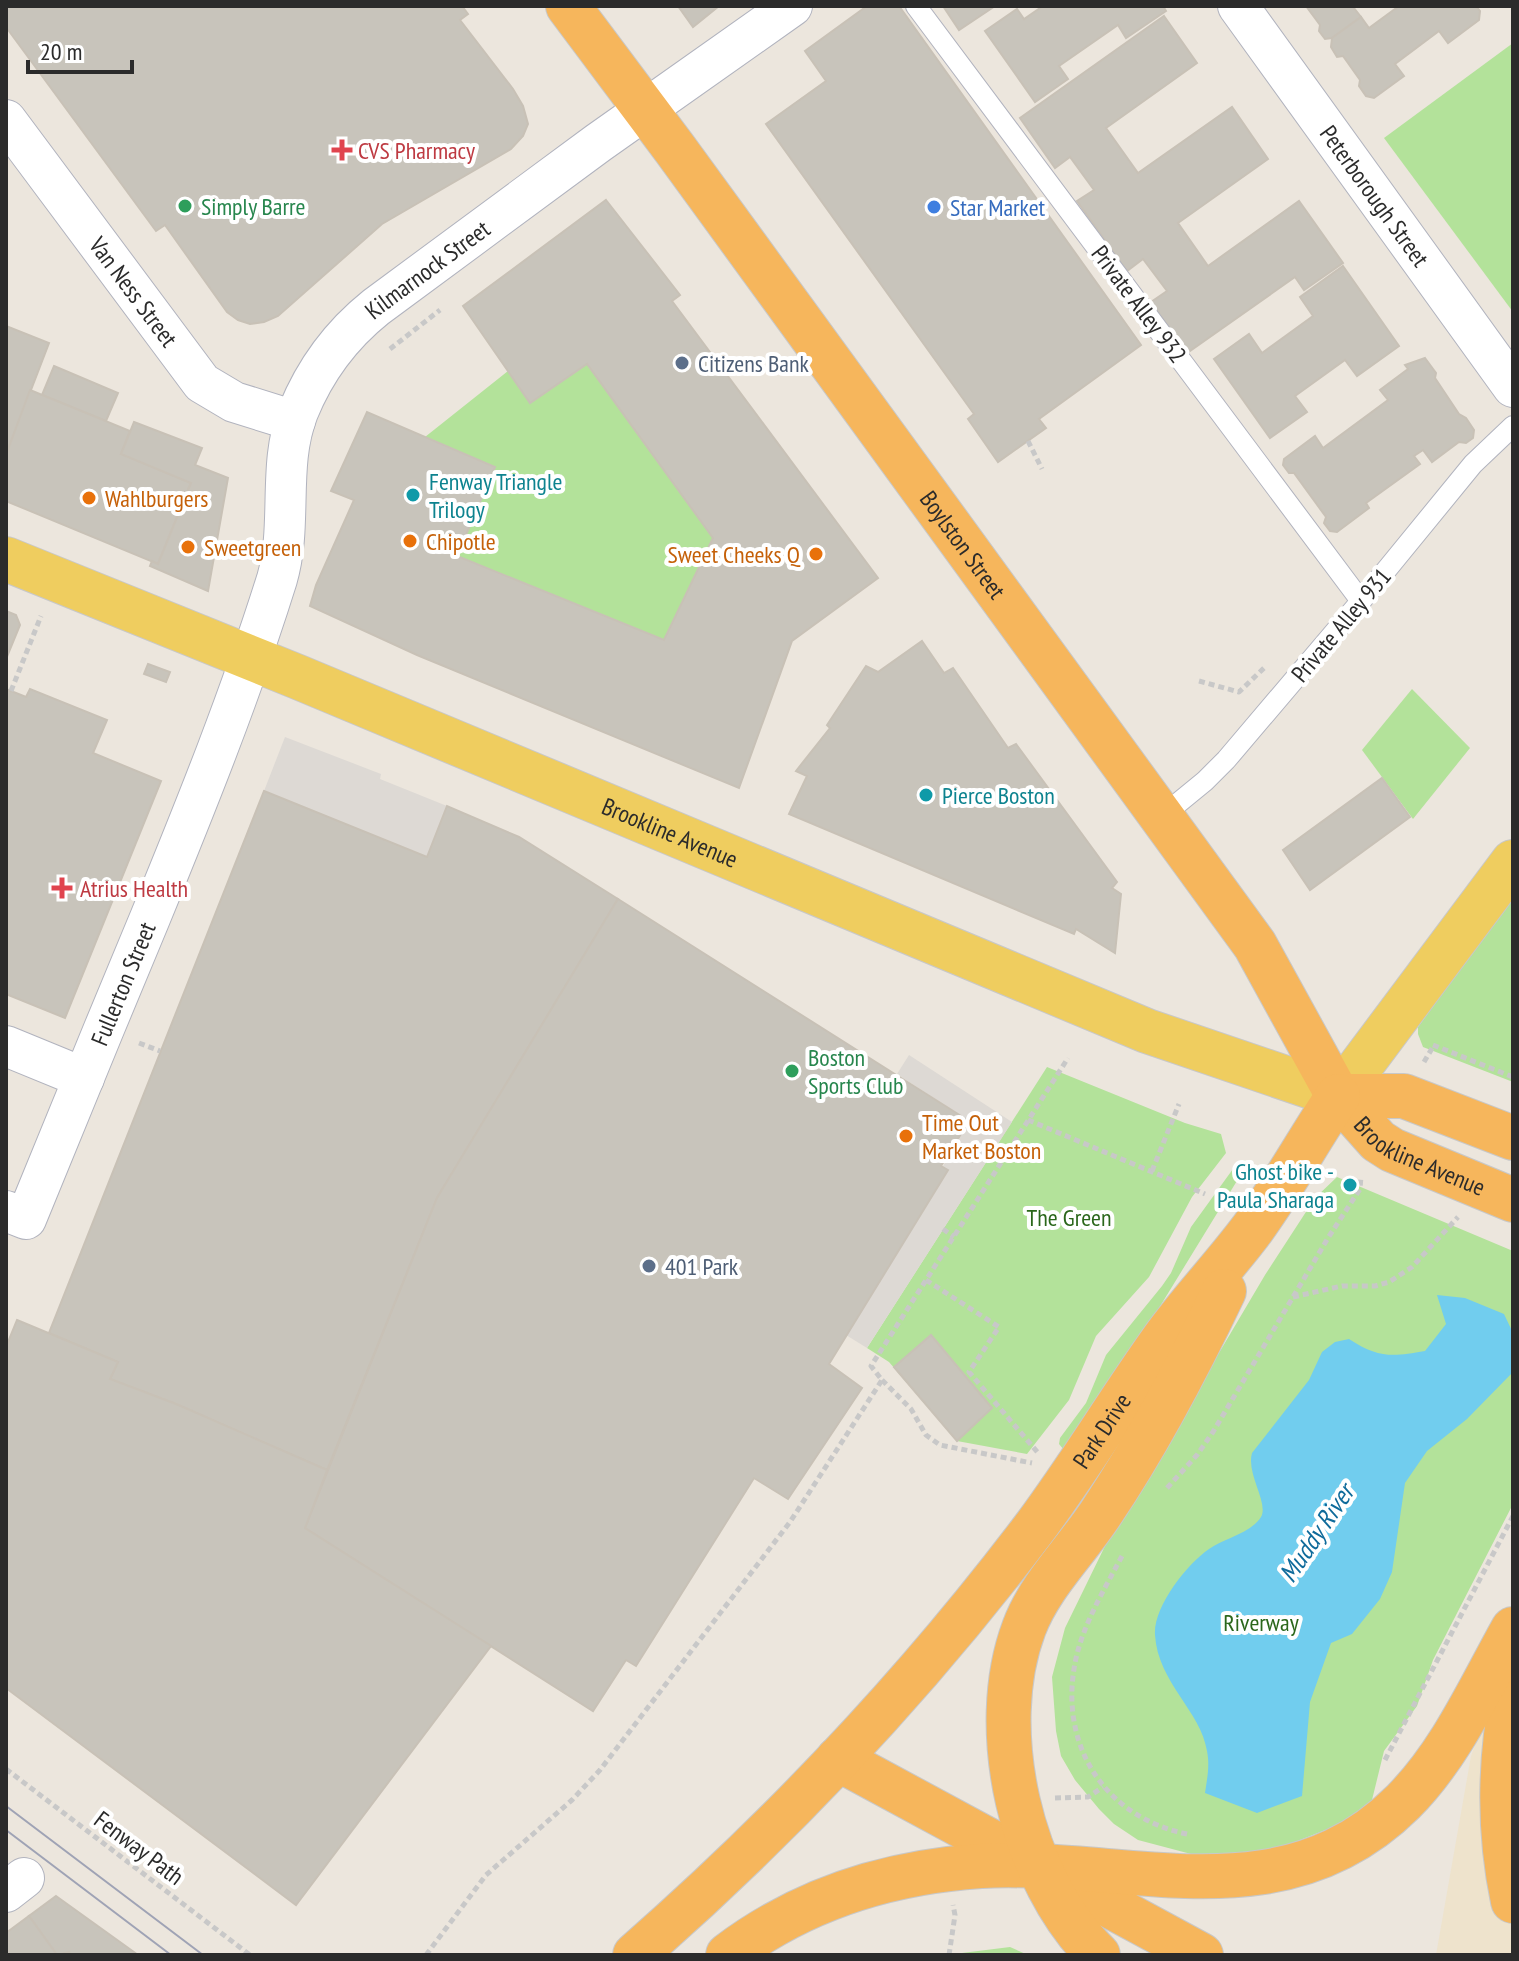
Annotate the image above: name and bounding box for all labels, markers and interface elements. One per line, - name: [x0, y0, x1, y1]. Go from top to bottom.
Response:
- scale bar: [28, 24, 132, 74]
- text: 20 m: [40, 36, 82, 67]
- street label: Peterborough Street: [1314, 119, 1437, 273]
- place label: CVS Pharmacy: [358, 135, 475, 166]
- marker: CVS Pharmacy: [333, 141, 351, 159]
- place label: Simply Barre: [201, 191, 306, 222]
- place label: Star Market: [950, 192, 1046, 223]
- marker: Simply Barre: [176, 197, 194, 215]
- marker: Star Market: [925, 198, 943, 216]
- street label: Kilmarnock Street: [358, 213, 496, 325]
- street label: Van Ness Street: [82, 230, 185, 353]
- street label: Private Alley 932: [1085, 239, 1193, 369]
- place label: Citizens Bank: [698, 348, 809, 379]
- marker: Citizens Bank: [673, 354, 691, 372]
- place label: Fenway Triangle Trilogy: [429, 466, 562, 525]
- place label: Wahlburgers: [105, 483, 208, 514]
- street label: Boylston Street: [913, 484, 1013, 605]
- marker: Fenway Triangle Trilogy: [404, 486, 422, 504]
- marker: Wahlburgers: [80, 489, 98, 507]
- place label: Chipotle: [426, 526, 496, 557]
- place label: Sweetgreen: [204, 532, 301, 563]
- marker: Chipotle: [401, 532, 419, 550]
- marker: Sweetgreen: [179, 538, 197, 556]
- place label: Sweet Cheeks Q: [668, 539, 801, 570]
- marker: Sweet Cheeks Q: [807, 545, 825, 563]
- street label: Private Alley 931: [1284, 562, 1398, 688]
- place label: Pierce Boston: [942, 780, 1055, 811]
- marker: Pierce Boston: [917, 786, 935, 804]
- street label: Brookline Avenue: [597, 790, 743, 874]
- place label: Atrius Health: [80, 873, 188, 904]
- marker: Atrius Health: [51, 877, 73, 899]
- street label: Fullerton Street: [83, 917, 162, 1050]
- place label: Boston Sports Club: [808, 1042, 903, 1101]
- marker: Boston Sports Club: [783, 1062, 801, 1080]
- place label: Time Out Market Boston: [922, 1107, 1041, 1166]
- street label: Brookline Avenue: [1348, 1110, 1490, 1202]
- marker: Time Out Market Boston: [897, 1127, 915, 1145]
- place label: Ghost bike - Paula Sharaga: [1217, 1156, 1334, 1215]
- marker: Ghost bike - Paula Sharaga: [1341, 1176, 1359, 1194]
- park label: The Green: [1027, 1202, 1111, 1233]
- place label: 401 Park: [665, 1251, 739, 1282]
- marker: 401 Park: [640, 1257, 658, 1275]
- street label: Park Drive: [1065, 1387, 1138, 1474]
- water label: Muddy River: [1271, 1475, 1363, 1588]
- park label: Riverway: [1223, 1607, 1299, 1638]
- street label: Fenway Path: [88, 1804, 190, 1892]

